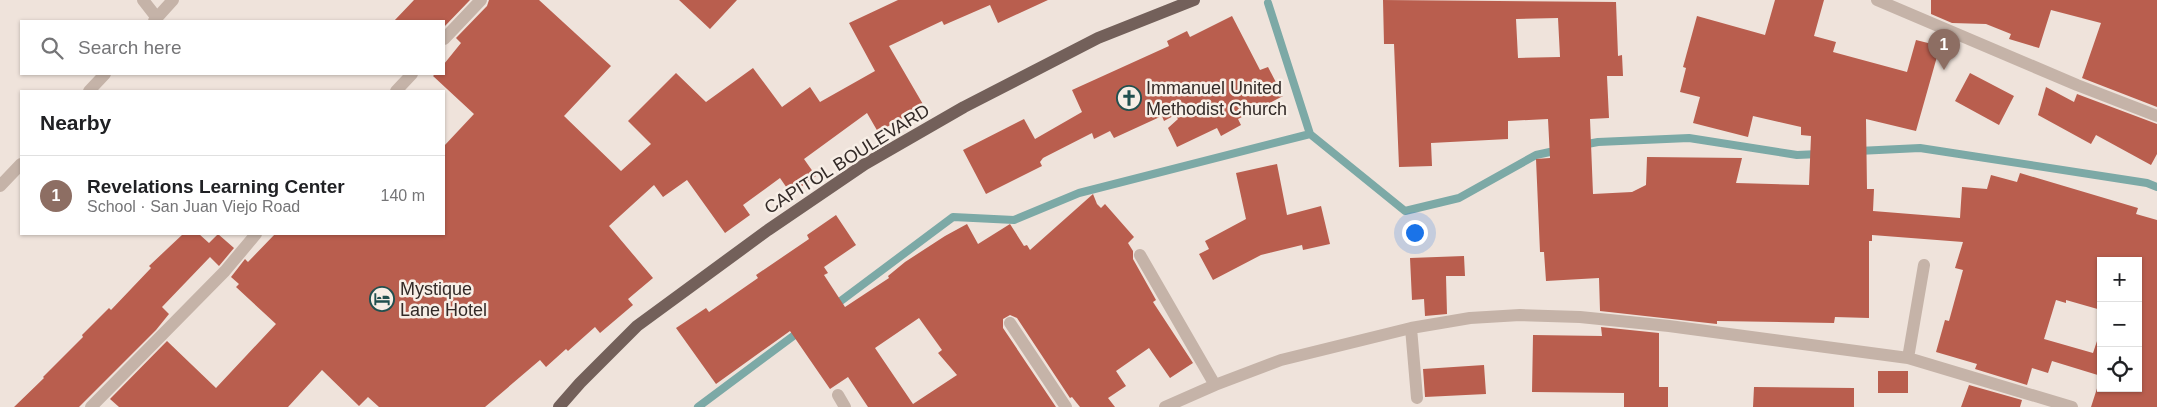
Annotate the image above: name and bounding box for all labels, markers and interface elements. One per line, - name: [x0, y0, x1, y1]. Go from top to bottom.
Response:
- search box: [20, 20, 445, 75]
- pin: 1: [1928, 29, 1960, 70]
- icon: search: [38, 34, 66, 62]
- text: Search here: [78, 37, 182, 58]
- place label: Immanuel United Methodist Church: [1146, 78, 1287, 119]
- church icon: Immanuel United Methodist Church: [1116, 85, 1142, 111]
- street label: CAPITOL BOULEVARD: [761, 100, 933, 218]
- text: Nearby: [40, 111, 111, 134]
- text: Revelations Learning Center: [87, 176, 345, 197]
- text: 1: [52, 187, 60, 204]
- text: 140 m: [381, 187, 425, 204]
- text: School · San Juan Viejo Road: [87, 198, 300, 215]
- your location: [1402, 220, 1428, 246]
- map controls: [2097, 257, 2142, 392]
- button: +: [2097, 257, 2142, 302]
- place label: Mystique Lane Hotel: [400, 279, 487, 320]
- hotel icon: Mystique Lane Hotel: [369, 286, 395, 312]
- button: −: [2097, 302, 2142, 347]
- button: locate: [2097, 347, 2142, 392]

